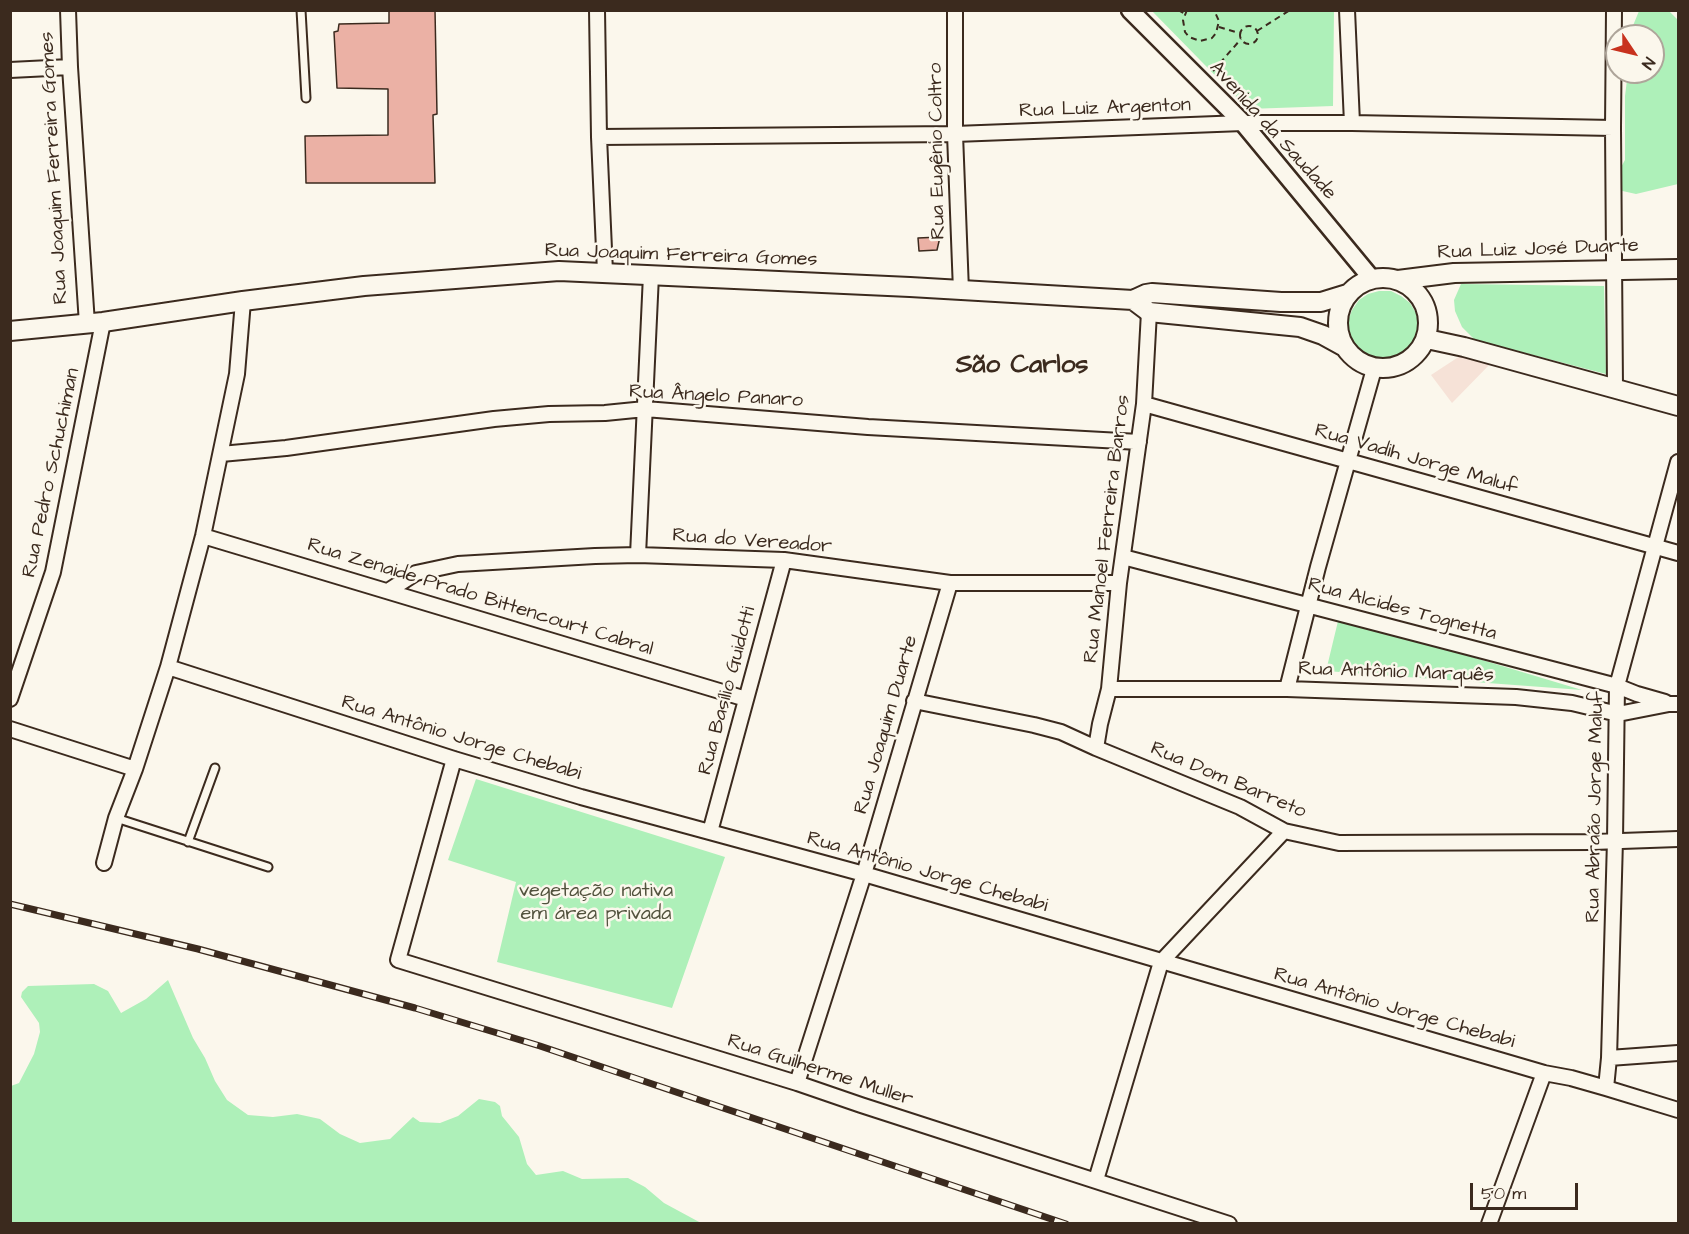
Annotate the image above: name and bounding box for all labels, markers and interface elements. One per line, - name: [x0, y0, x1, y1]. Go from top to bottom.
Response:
- north arrow: [1605, 24, 1665, 84]
- street label: Rua Joaquim Ferreira Gomes: [36, 31, 74, 305]
- text: N: [1636, 53, 1660, 74]
- street label: Avenida da Saudade: [1203, 57, 1341, 205]
- street label: Rua Eugênio Coltro: [924, 62, 952, 240]
- street label: Rua Luiz Argenton: [1019, 94, 1191, 124]
- street label: Rua Luiz José Duarte: [1437, 234, 1639, 266]
- street label: Rua Joaquim Ferreira Gomes: [544, 239, 818, 273]
- district label: São Carlos: [956, 351, 1088, 383]
- street label: Rua Pedro Schuchiman: [18, 366, 86, 580]
- street label: Rua Ângelo Panaro: [628, 380, 804, 414]
- street label: Rua Manoel Ferreira Barros: [1080, 393, 1136, 665]
- street label: Rua Vadih Jorge Maluf: [1312, 419, 1520, 501]
- street label: Rua do Vereador: [671, 524, 833, 560]
- street label: Rua Zenaide Prado Bittencourt Cabral: [304, 534, 656, 662]
- street label: Rua Alcides Tognetta: [1305, 573, 1499, 647]
- street label: Rua Basílio Guidotti: [694, 604, 762, 778]
- street label: Rua Joaquim Duarte: [850, 633, 924, 817]
- street label: Rua Antônio Marquês: [1298, 658, 1494, 688]
- street label: Rua Antônio Jorge Chebabi: [338, 691, 584, 787]
- street label: Rua Abraão Jorge Maluf: [1582, 691, 1610, 923]
- street label: Rua Dom Barreto: [1146, 737, 1310, 825]
- street label: Rua Antônio Jorge Chebabi: [804, 827, 1050, 919]
- park label: vegetação nativa em área privada: [519, 880, 673, 927]
- street label: Rua Antônio Jorge Chebabi: [1271, 963, 1517, 1055]
- street label: Rua Guilherme Muller: [724, 1030, 916, 1112]
- scale bar: [1473, 1171, 1581, 1209]
- text: 50 m: [1481, 1181, 1526, 1206]

